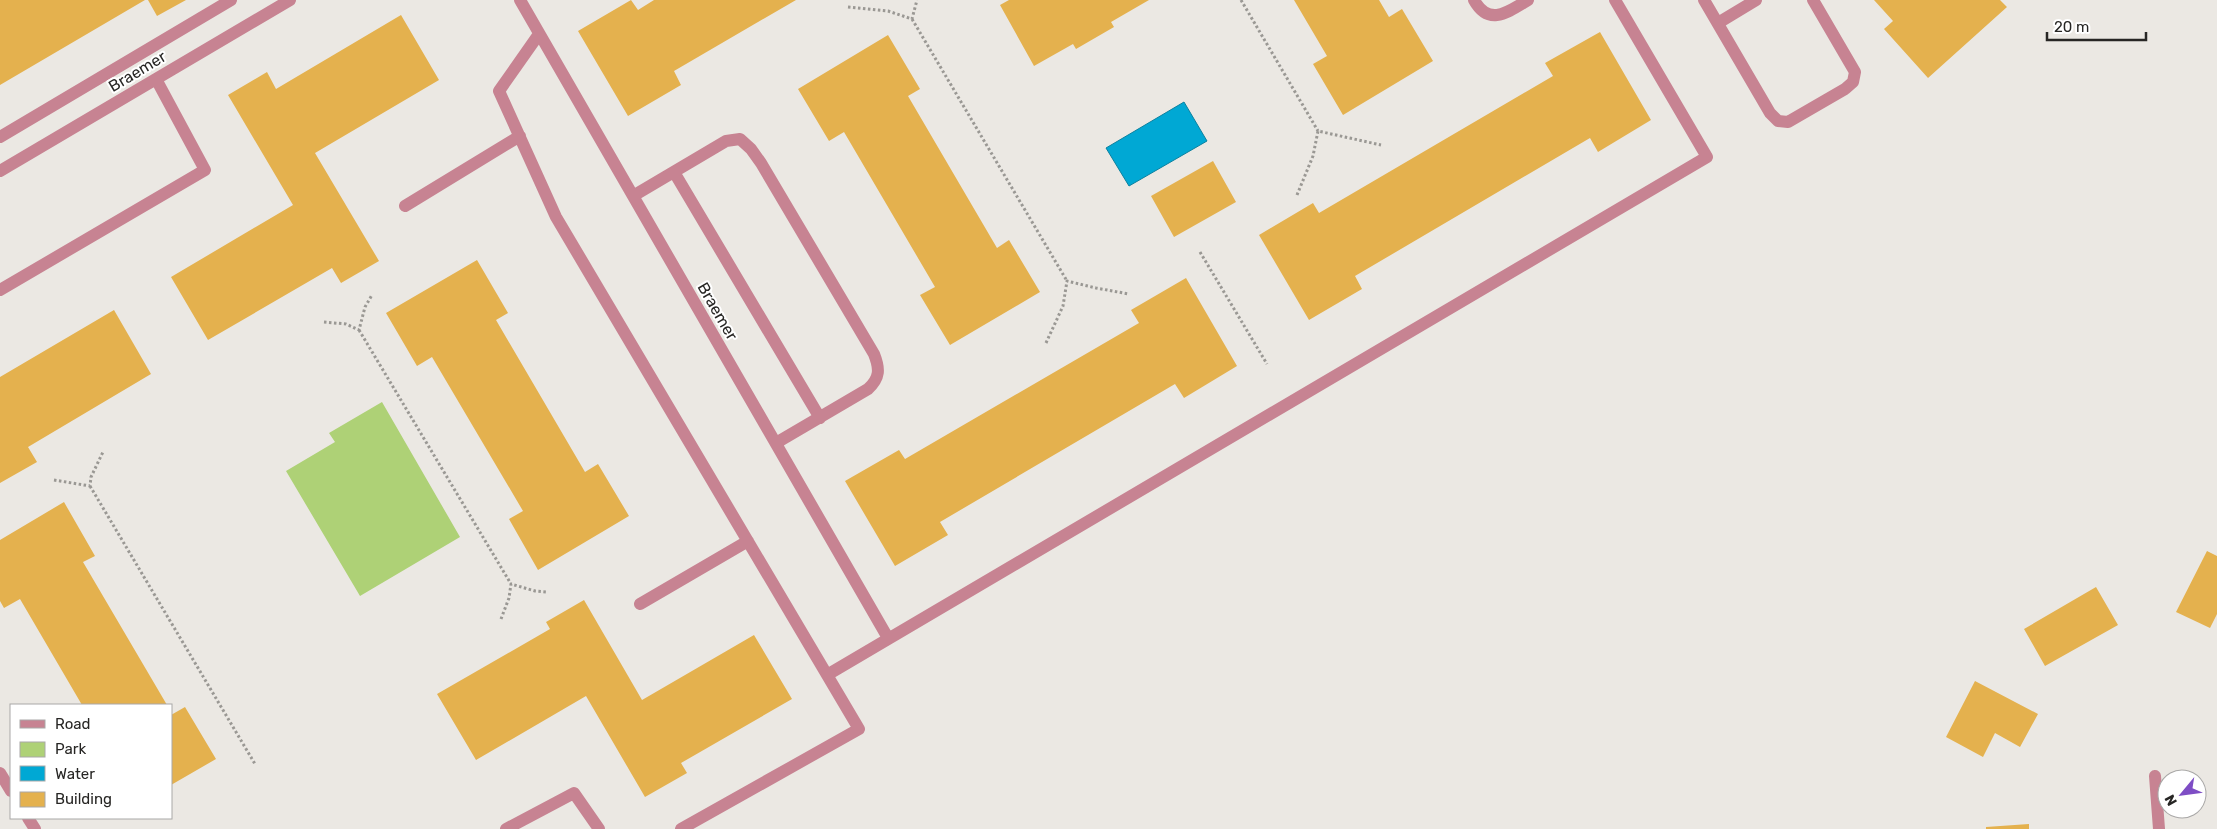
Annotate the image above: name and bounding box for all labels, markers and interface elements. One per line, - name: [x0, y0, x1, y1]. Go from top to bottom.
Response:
- scale bar: [2047, 10, 2146, 42]
- text: 20 m: [2054, 18, 2089, 36]
- street label: Braemer: [105, 47, 169, 96]
- street label: Braemer: [693, 279, 742, 344]
- legend: [10, 704, 172, 819]
- text: Road: [55, 715, 91, 733]
- text: Park: [55, 740, 86, 758]
- text: Water: [55, 765, 95, 783]
- north arrow: [2157, 769, 2207, 819]
- text: Building: [55, 790, 112, 808]
- text: N: [2161, 792, 2181, 809]

